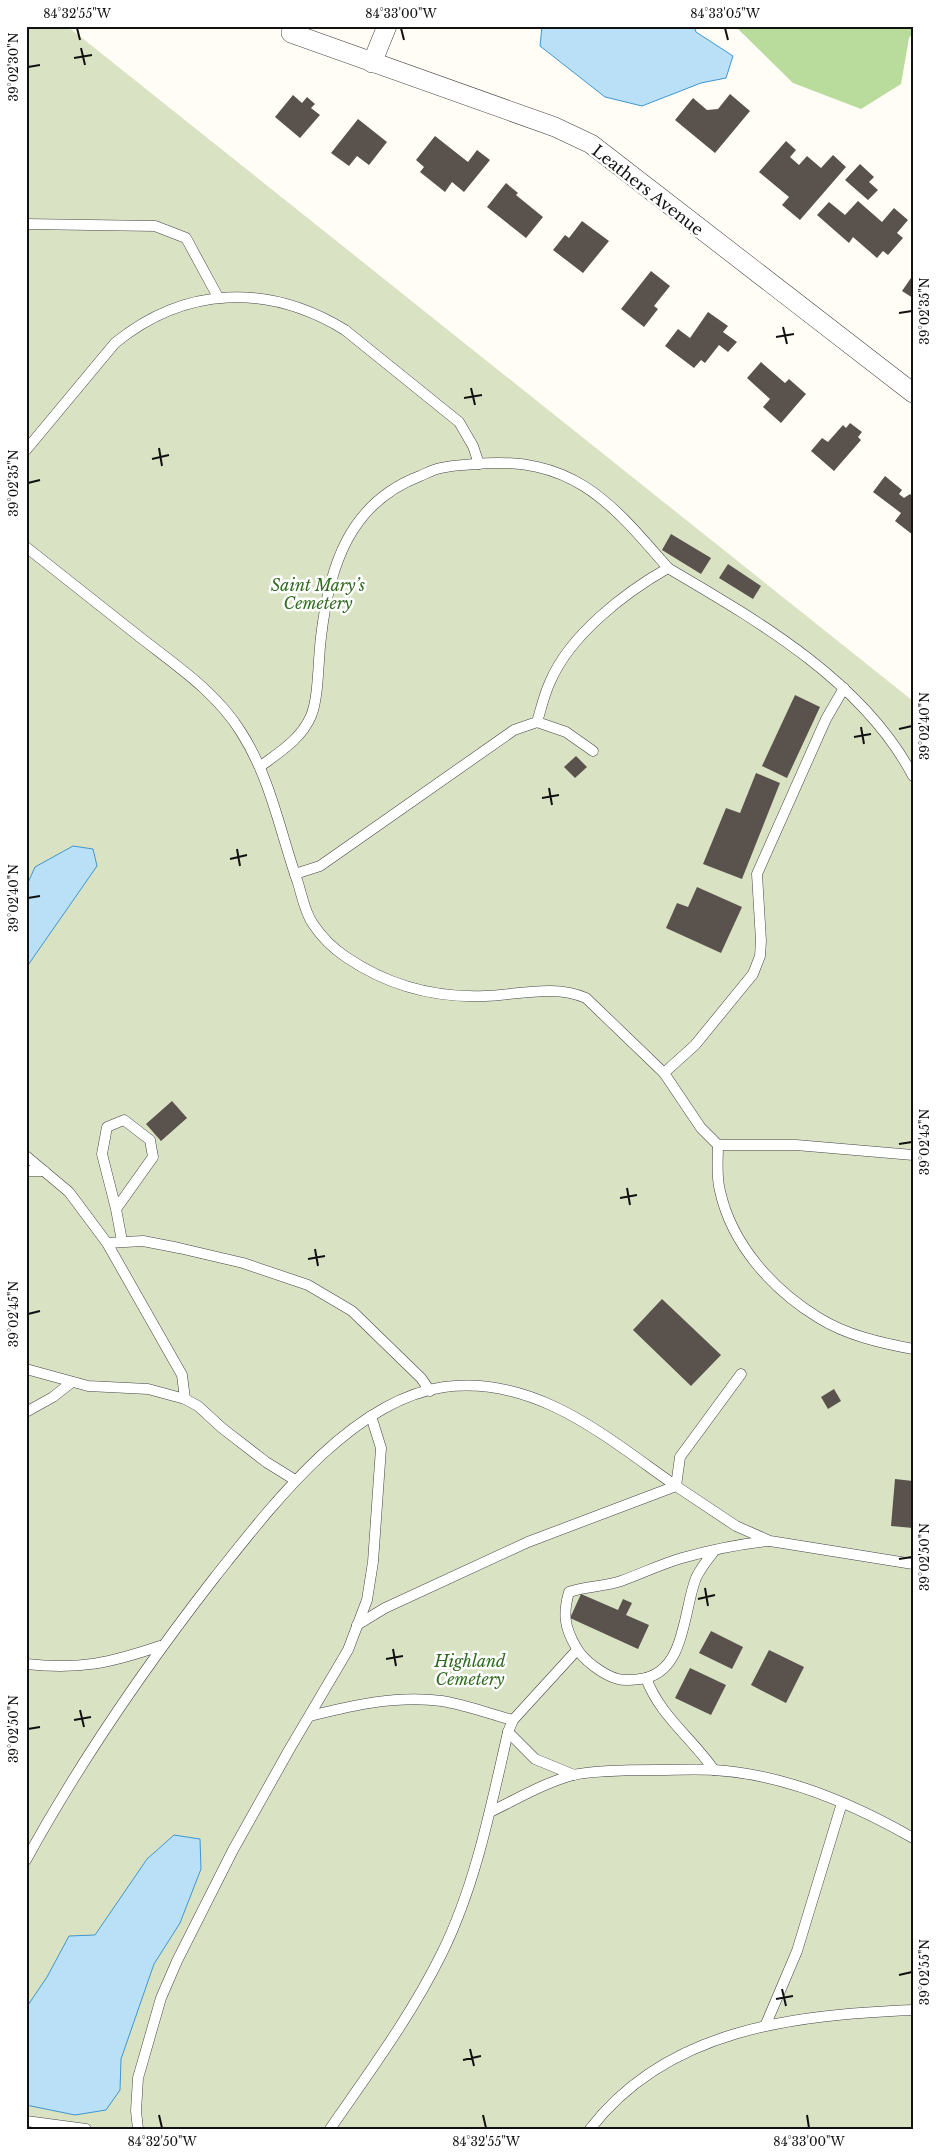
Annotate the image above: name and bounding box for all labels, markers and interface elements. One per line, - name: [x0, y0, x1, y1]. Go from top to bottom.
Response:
- text: 84°32'55"W: [43, 6, 112, 21]
- text: 84°33'00"W: [365, 6, 438, 21]
- text: 84°33'05"W: [690, 6, 761, 21]
- text: 39°02'30"N: [6, 32, 21, 102]
- street label: Leathers Avenue: [588, 140, 708, 240]
- text: 39°02'35"N: [917, 277, 932, 345]
- text: 39°02'35"N: [6, 449, 21, 517]
- park label: Saint Mary’s Cemetery: [271, 575, 365, 613]
- text: 39°02'40"N: [917, 692, 932, 760]
- text: 39°02'40"N: [6, 864, 21, 932]
- text: 39°02'45"N: [917, 1109, 932, 1175]
- text: 39°02'45"N: [6, 1281, 21, 1347]
- text: 39°02'50"N: [917, 1523, 932, 1591]
- park label: Highland Cemetery: [433, 1651, 506, 1689]
- text: 39°02'50"N: [6, 1695, 21, 1763]
- text: 39°02'55"N: [917, 1939, 932, 2005]
- text: 84°32'50"W: [127, 2134, 198, 2149]
- text: 84°32'55"W: [452, 2134, 521, 2149]
- text: 84°33'00"W: [773, 2134, 846, 2149]

